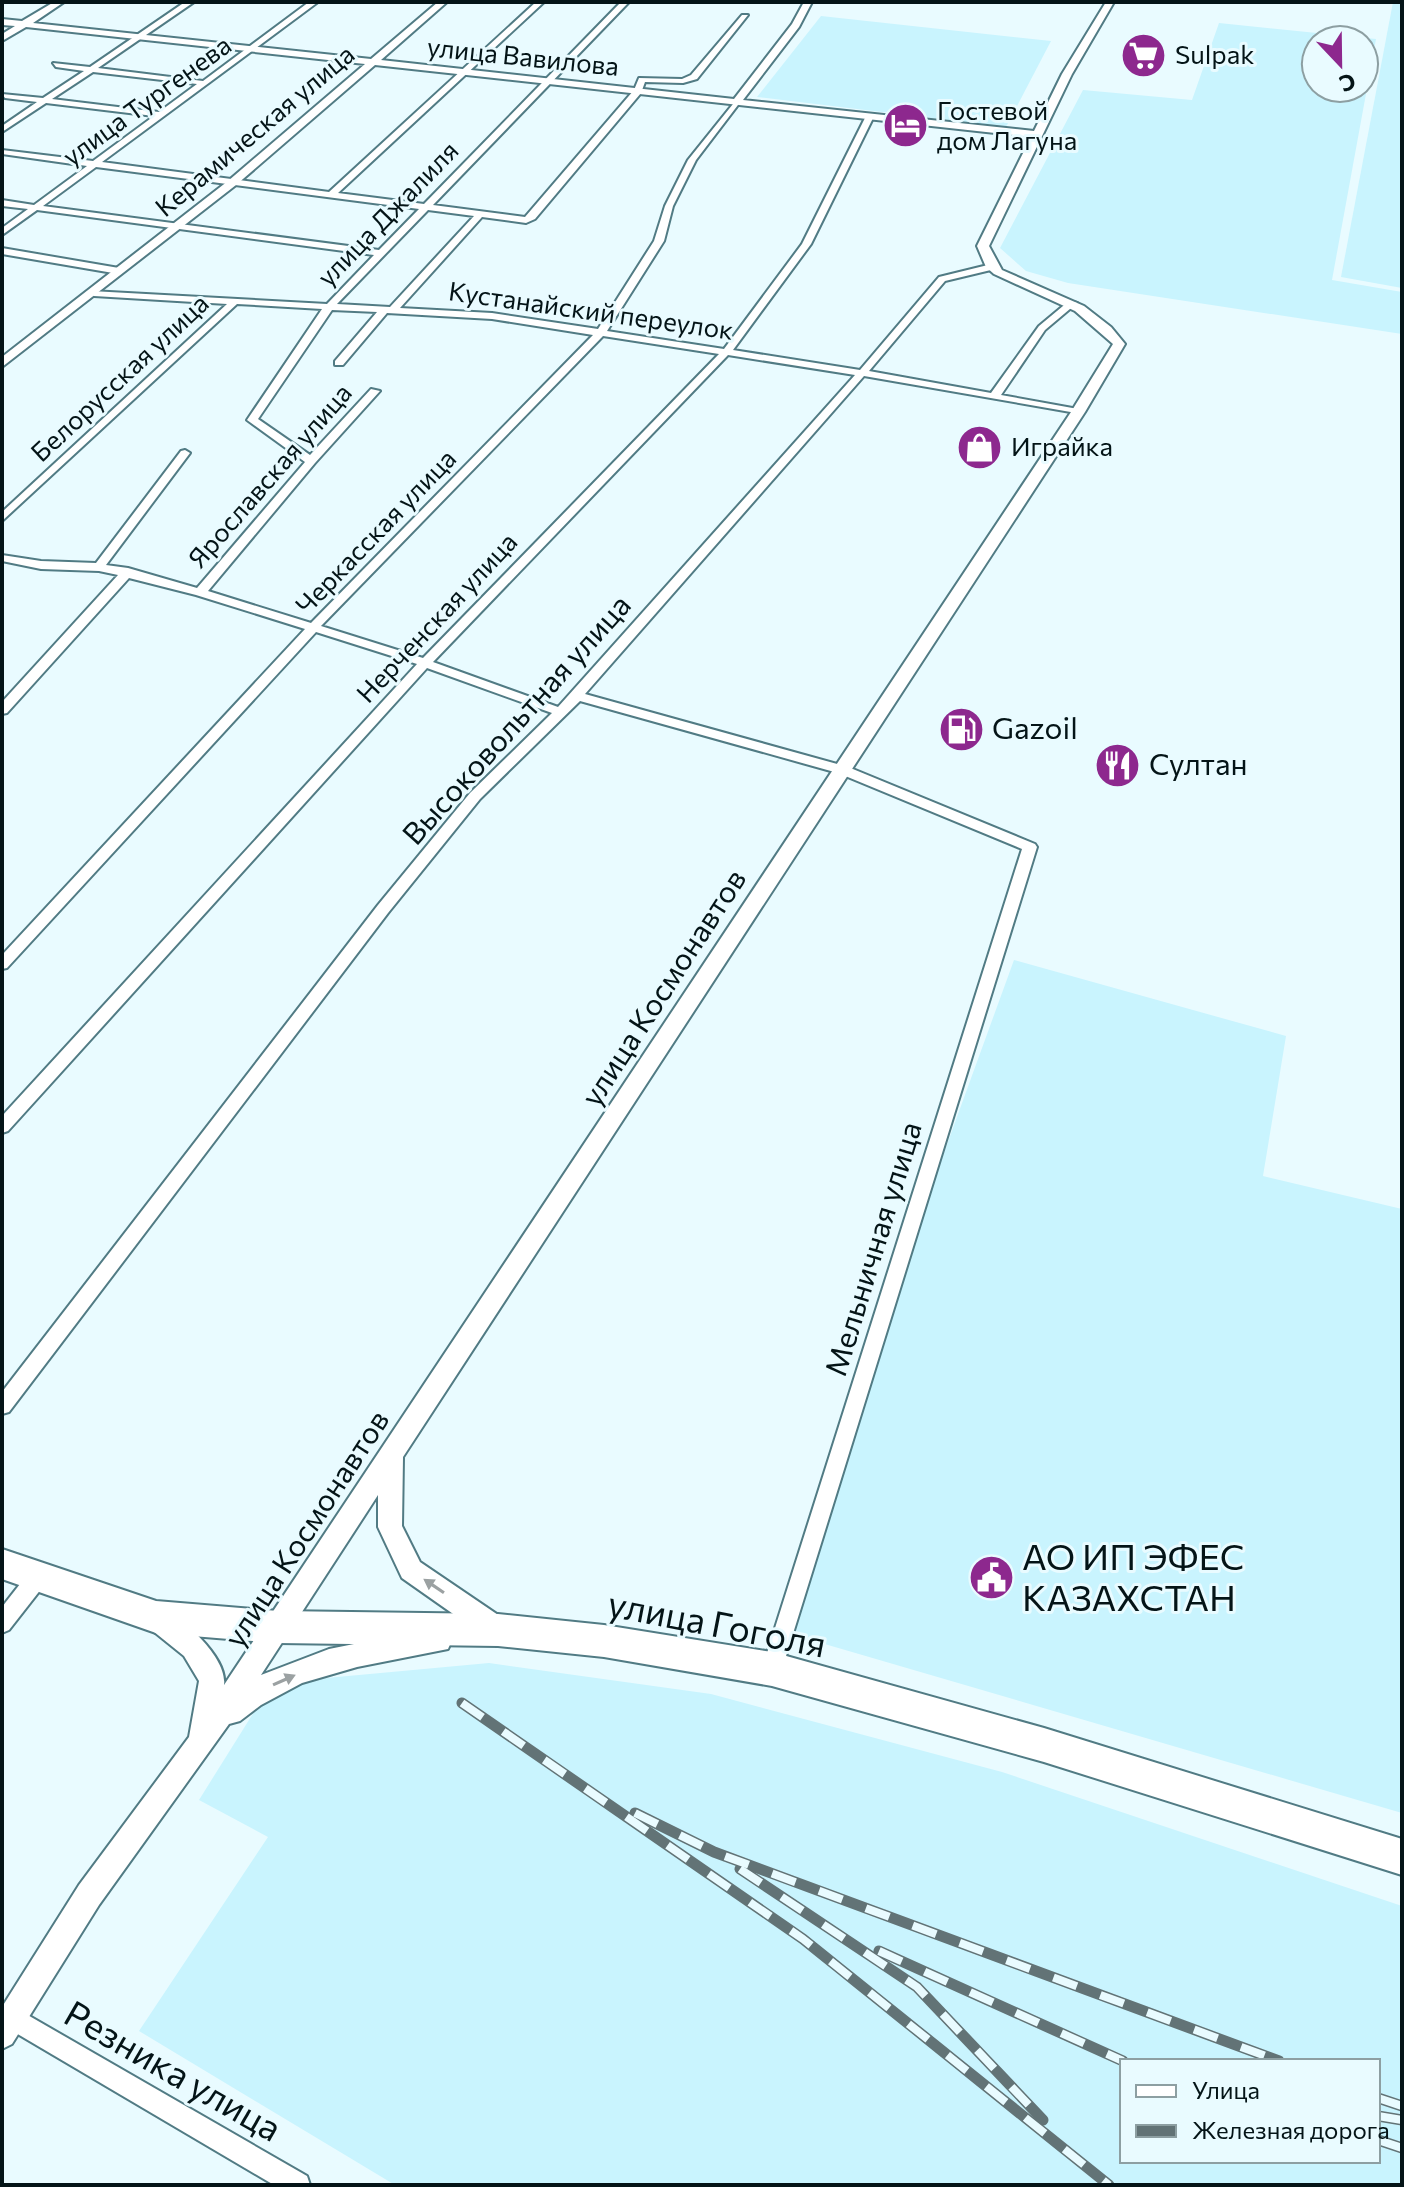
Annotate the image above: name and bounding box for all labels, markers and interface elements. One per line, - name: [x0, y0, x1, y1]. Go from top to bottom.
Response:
- north arrow: [1300, 24, 1380, 104]
- street label: улица Тургенева: [56, 28, 236, 171]
- street label: улица Вавилова: [426, 30, 621, 81]
- supermarket icon: Sulpak: [1120, 31, 1168, 79]
- street label: Керамическая улица: [148, 38, 360, 222]
- place label: Sulpak: [1175, 38, 1254, 69]
- text: С: [1336, 68, 1360, 98]
- place label: Гостевой дом Лагуна: [937, 94, 1077, 155]
- hotel icon: Гостевой дом Лагуна: [882, 102, 930, 150]
- street label: улица Джалиля: [310, 134, 464, 292]
- street label: Кустанайский переулок: [447, 274, 736, 345]
- street label: Белорусская улица: [24, 287, 214, 467]
- street label: Ярославская улица: [181, 377, 357, 573]
- shop icon: Играйка: [956, 423, 1004, 471]
- place label: Играйка: [1011, 430, 1113, 461]
- street label: Черкасская улица: [288, 442, 461, 620]
- street label: Нерченская улица: [349, 526, 523, 708]
- street label: Высоковольтная улица: [393, 586, 637, 851]
- fuel station icon: Gazoil: [937, 705, 985, 753]
- place label: Gazoil: [992, 708, 1078, 745]
- restaurant icon: Султан: [1094, 741, 1142, 789]
- place label: Султан: [1149, 744, 1248, 781]
- street label: улица Космонавтов: [571, 861, 752, 1112]
- street label: Мельничная улица: [815, 1117, 928, 1380]
- street label: улица Космонавтов: [214, 1402, 395, 1653]
- place label: АО ИП ЭФЕС КАЗАХСТАН: [1022, 1533, 1244, 1618]
- public building icon: АО ИП ЭФЕС КАЗАХСТАН: [967, 1554, 1015, 1602]
- one-way arrow: [423, 1579, 444, 1594]
- street label: улица Гоголя: [605, 1579, 830, 1665]
- one-way arrow: [272, 1673, 296, 1687]
- street label: Резника улица: [58, 1990, 290, 2149]
- legend: [1120, 2059, 1380, 2163]
- text: Улица: [1192, 2075, 1260, 2104]
- text: Железная дорога: [1192, 2115, 1390, 2144]

